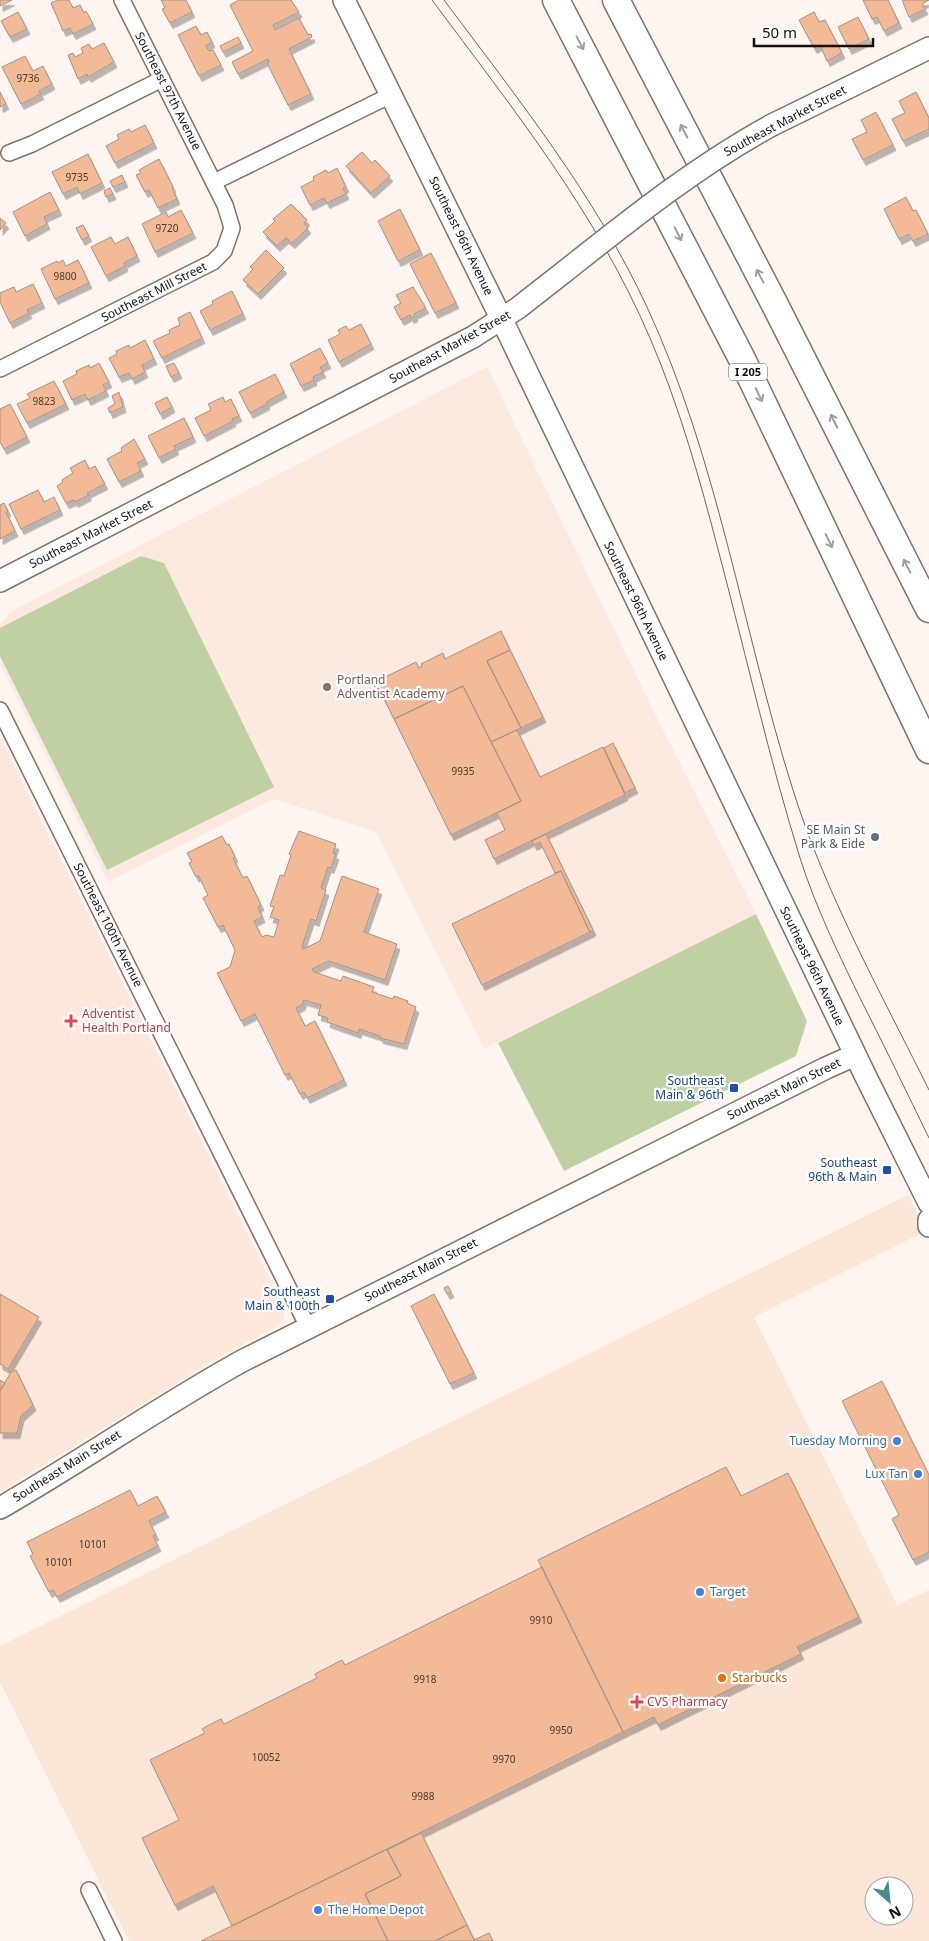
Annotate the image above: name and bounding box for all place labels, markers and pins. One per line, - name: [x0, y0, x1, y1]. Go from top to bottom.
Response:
- place label: Portland Adventist Academy: [337, 671, 445, 702]
- marker: Portland Adventist Academy: [321, 681, 333, 693]
- place label: SE Main St Park & Eide: [801, 821, 866, 852]
- marker: SE Main St Park & Eide: [869, 831, 881, 843]
- place label: Adventist Health Portland: [82, 1005, 171, 1036]
- marker: Adventist Health Portland: [64, 1014, 78, 1028]
- place label: Southeast Main & 96th: [655, 1072, 725, 1103]
- marker: Southeast Main & 96th: [728, 1082, 740, 1094]
- place label: Southeast 96th & Main: [808, 1154, 878, 1185]
- marker: Southeast 96th & Main: [881, 1164, 893, 1176]
- place label: Southeast Main & 100th: [245, 1283, 321, 1314]
- marker: Southeast Main & 100th: [324, 1293, 336, 1305]
- place label: Tuesday Morning: [789, 1432, 887, 1449]
- marker: Tuesday Morning: [891, 1435, 903, 1447]
- place label: Lux Tan: [865, 1465, 908, 1482]
- marker: Lux Tan: [912, 1468, 924, 1480]
- place label: Target: [710, 1583, 746, 1600]
- marker: Target: [694, 1586, 706, 1598]
- place label: Starbucks: [732, 1669, 788, 1686]
- marker: Starbucks: [716, 1672, 728, 1684]
- place label: CVS Pharmacy: [647, 1693, 729, 1710]
- marker: CVS Pharmacy: [631, 1696, 643, 1708]
- place label: The Home Depot: [328, 1901, 424, 1918]
- marker: The Home Depot: [312, 1904, 324, 1916]

